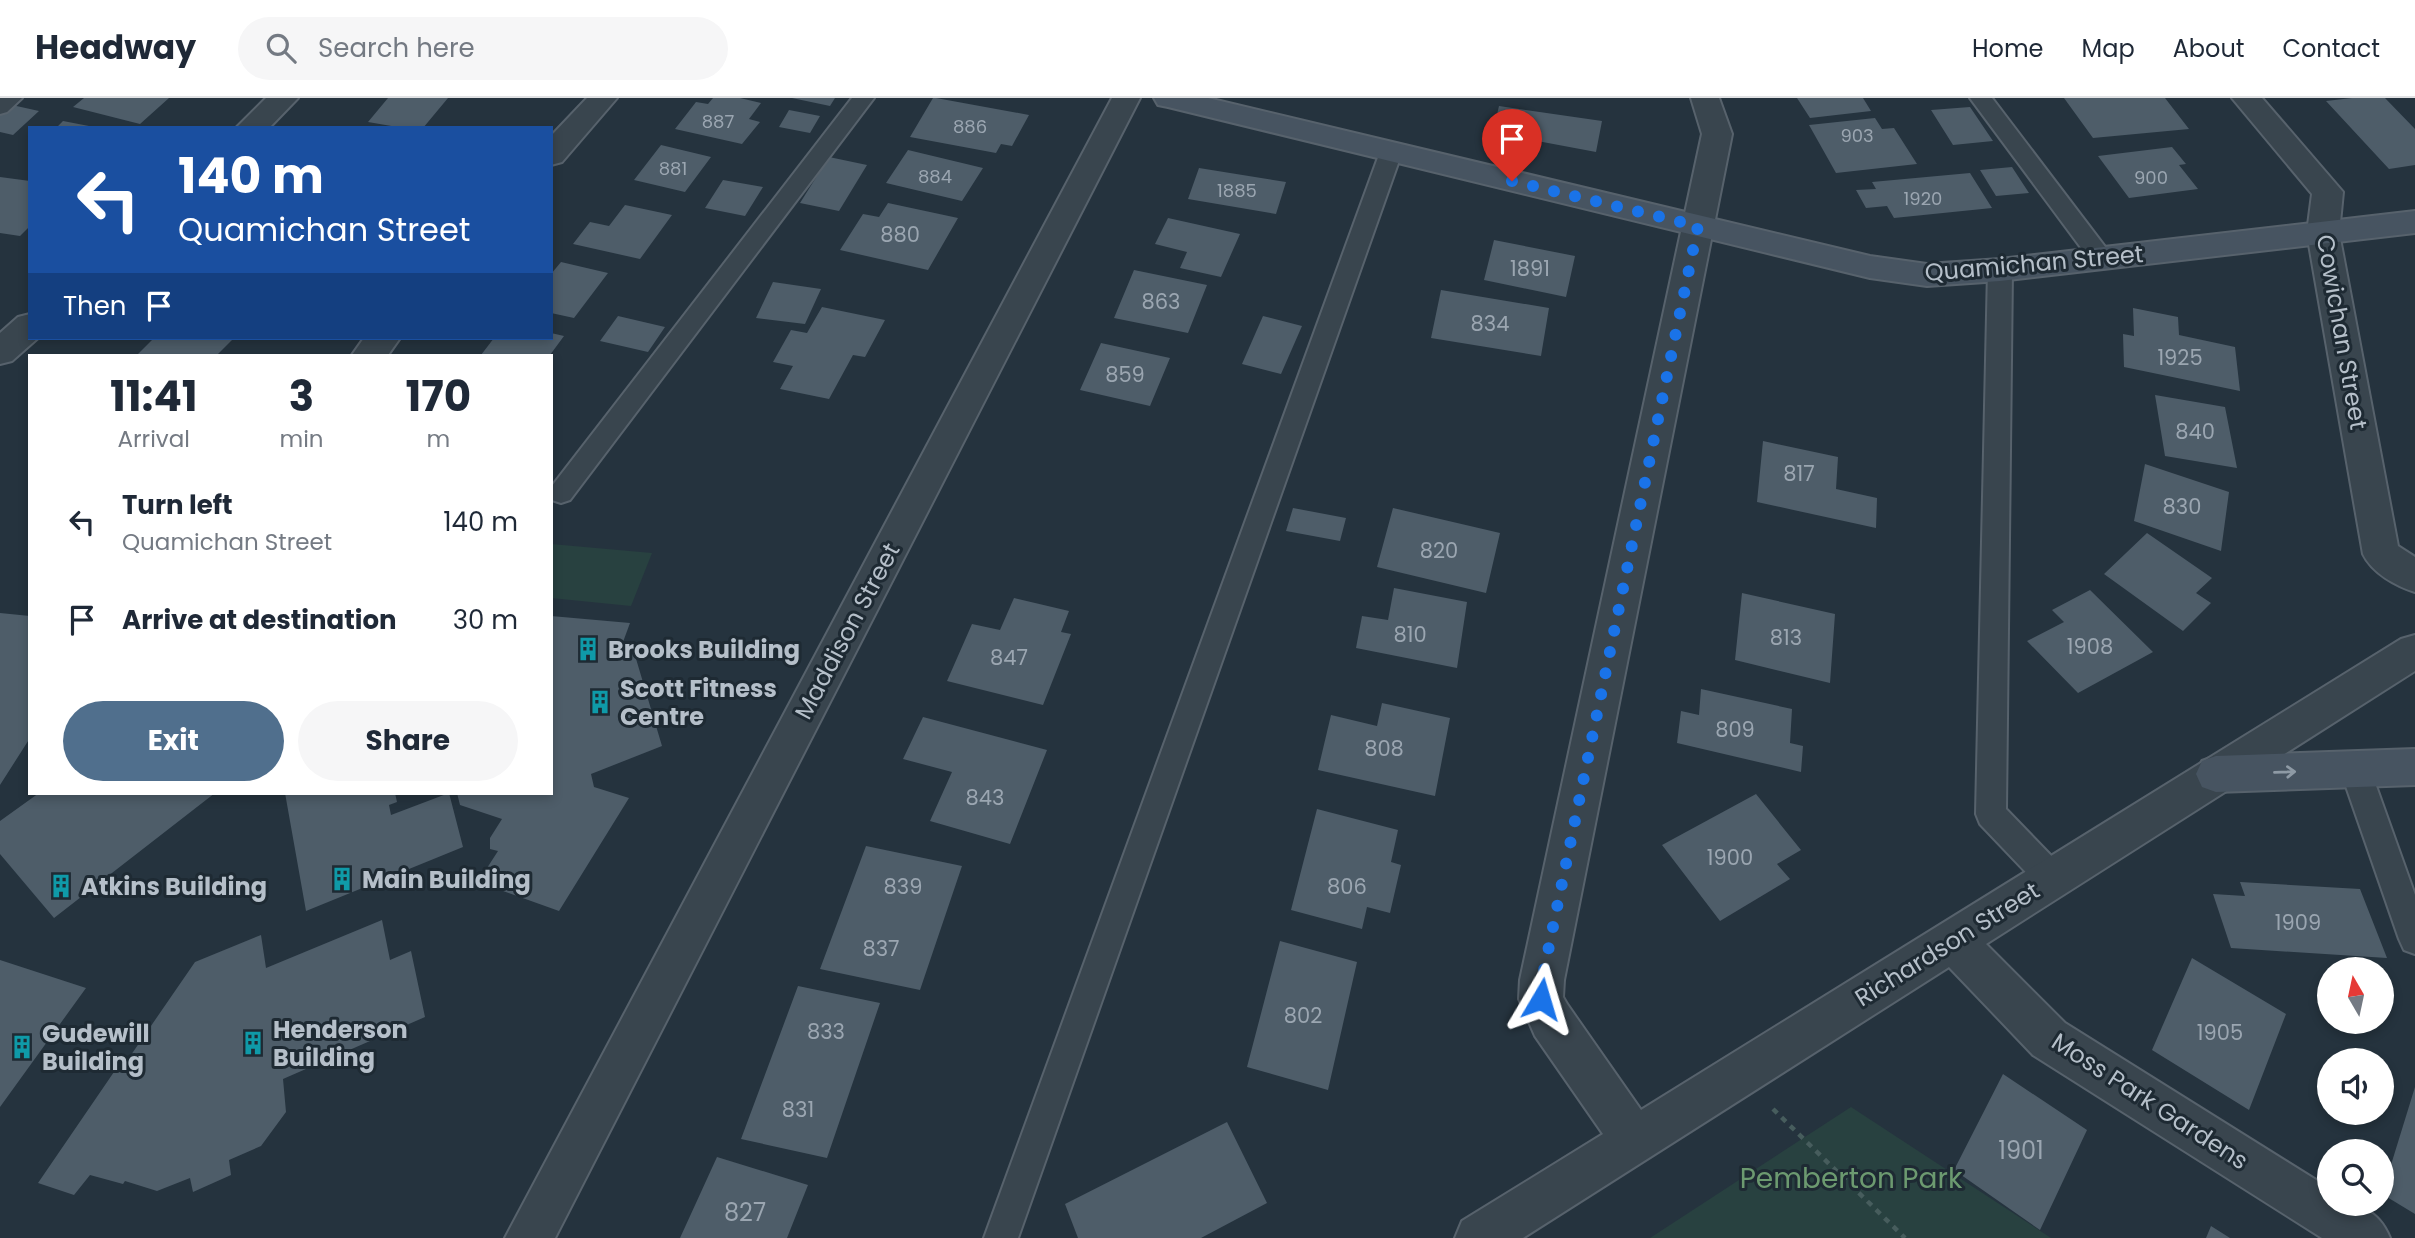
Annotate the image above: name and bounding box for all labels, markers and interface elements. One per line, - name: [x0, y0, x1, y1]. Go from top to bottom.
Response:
- search box: [238, 17, 728, 80]
- text: Headway: [35, 24, 196, 71]
- icon: search: [262, 29, 300, 67]
- text: Search here: [318, 30, 475, 66]
- text: Home: [1972, 32, 2044, 65]
- text: Map: [2082, 32, 2135, 65]
- text: About: [2173, 32, 2244, 65]
- text: Contact: [2282, 32, 2380, 65]
- house number: 887: [702, 109, 734, 134]
- pin: [1482, 109, 1542, 181]
- house number: 886: [953, 114, 987, 139]
- icon: arrive: [1493, 120, 1531, 158]
- house number: 903: [1840, 123, 1874, 148]
- text: 140 m: [178, 142, 324, 210]
- icon: left: [63, 154, 154, 245]
- house number: 881: [659, 156, 687, 181]
- house number: 884: [918, 164, 952, 189]
- house number: 900: [2134, 165, 2168, 190]
- house number: 1885: [1217, 178, 1257, 203]
- house number: 1920: [1904, 186, 1942, 211]
- text: Quamichan Street: [178, 207, 470, 252]
- house number: 880: [880, 220, 920, 249]
- street label: Cowichan Street: [2309, 232, 2375, 432]
- street label: Quamichan Street: [1923, 237, 2145, 289]
- house number: 1891: [1510, 254, 1550, 283]
- icon: arrive: [140, 287, 178, 325]
- house number: 863: [1142, 287, 1180, 316]
- text: Then: [63, 288, 126, 324]
- house number: 834: [1471, 309, 1509, 338]
- house number: 1925: [2157, 343, 2203, 372]
- house number: 859: [1105, 360, 1145, 389]
- text: 11:41: [110, 367, 198, 426]
- text: 3: [289, 367, 314, 426]
- text: 170: [405, 367, 471, 426]
- house number: 840: [2175, 417, 2215, 446]
- text: Arrival: [118, 423, 190, 455]
- text: min: [280, 423, 324, 455]
- text: m: [426, 423, 450, 455]
- house number: 817: [1783, 459, 1815, 488]
- text: Turn left: [122, 487, 233, 523]
- house number: 830: [2163, 492, 2201, 521]
- icon: left: [63, 503, 101, 541]
- text: 140 m: [443, 504, 518, 540]
- text: Quamichan Street: [122, 526, 332, 558]
- house number: 820: [1420, 536, 1458, 565]
- street label: Maddison Street: [787, 537, 907, 725]
- icon: arrive: [63, 601, 101, 639]
- text: Arrive at destination: [122, 602, 397, 638]
- text: 30 m: [453, 602, 518, 638]
- house number: 810: [1393, 620, 1427, 649]
- house number: 813: [1770, 623, 1802, 652]
- house number: 1908: [2067, 632, 2113, 661]
- place label: Brooks Building: [608, 633, 800, 666]
- building icon: Brooks Building: [574, 635, 602, 663]
- house number: 847: [990, 643, 1028, 672]
- place label: Scott Fitness Centre: [620, 672, 777, 733]
- building icon: Scott Fitness Centre: [586, 688, 614, 716]
- button: Exit: [63, 701, 284, 781]
- button: Share: [298, 701, 518, 781]
- house number: 809: [1715, 715, 1755, 744]
- house number: 808: [1364, 734, 1404, 763]
- one-way arrow: [2273, 765, 2296, 778]
- house number: 843: [966, 783, 1004, 812]
- house number: 1900: [1707, 843, 1753, 872]
- place label: Main Building: [362, 863, 531, 896]
- building icon: Main Building: [328, 865, 356, 893]
- place label: Atkins Building: [81, 870, 267, 903]
- building icon: Atkins Building: [47, 872, 75, 900]
- house number: 839: [884, 872, 922, 901]
- house number: 806: [1327, 872, 1367, 901]
- street label: Richardson Street: [1848, 874, 2046, 1014]
- house number: 1909: [2275, 908, 2321, 937]
- house number: 837: [862, 934, 900, 963]
- north arrow: [2317, 957, 2394, 1034]
- map controls: [2317, 957, 2394, 1216]
- position arrow: [1504, 962, 1578, 1036]
- house number: 802: [1284, 1001, 1322, 1030]
- place label: Henderson Building: [273, 1013, 408, 1074]
- place label: Gudewill Building: [42, 1017, 150, 1078]
- house number: 833: [807, 1017, 845, 1046]
- house number: 1905: [2197, 1018, 2243, 1047]
- street label: Moss Park Gardens: [2045, 1025, 2255, 1177]
- building icon: Henderson Building: [239, 1029, 267, 1057]
- building icon: Gudewill Building: [8, 1033, 36, 1061]
- button: sound: [2317, 1048, 2394, 1125]
- house number: 831: [782, 1095, 814, 1124]
- house number: 1901: [1998, 1134, 2044, 1167]
- button: search: [2317, 1139, 2394, 1216]
- park label: Pemberton Park: [1740, 1159, 1963, 1198]
- house number: 827: [724, 1196, 766, 1229]

